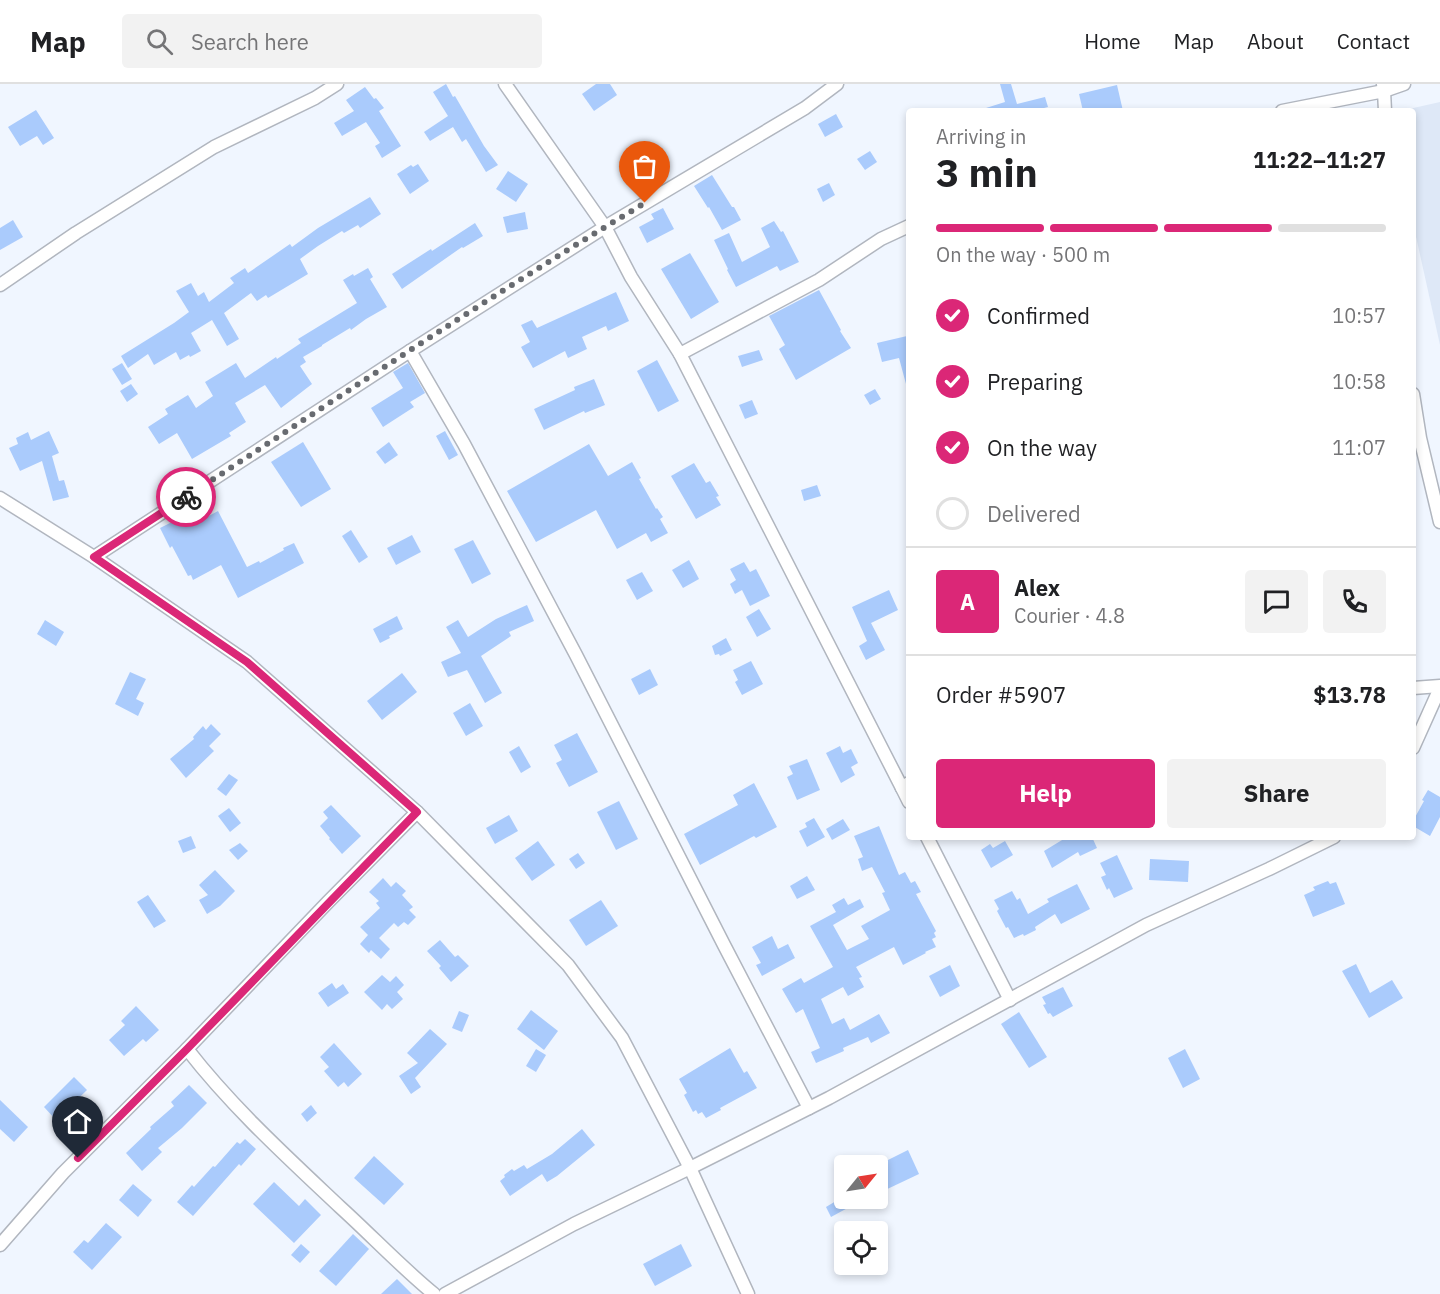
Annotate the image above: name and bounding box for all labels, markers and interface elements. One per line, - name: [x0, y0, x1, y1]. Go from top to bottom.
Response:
- search box: [122, 14, 542, 68]
- text: Map: [30, 23, 86, 60]
- icon: search: [143, 25, 176, 58]
- text: Search here: [191, 27, 309, 56]
- text: Home: [1084, 27, 1141, 55]
- text: Map: [1174, 27, 1214, 55]
- text: About: [1247, 27, 1304, 55]
- text: Contact: [1337, 27, 1410, 55]
- text: Arriving in: [936, 123, 1026, 150]
- pin: [619, 141, 670, 203]
- text: 11:22–11:27: [1253, 145, 1386, 174]
- text: 3 min: [936, 147, 1038, 198]
- icon: bag: [628, 150, 661, 183]
- text: On the way · 500 m: [936, 241, 1110, 268]
- icon: check: [936, 299, 969, 332]
- text: Confirmed: [987, 301, 1090, 330]
- text: 10:57: [1332, 302, 1386, 329]
- icon: check: [936, 365, 969, 398]
- text: Preparing: [987, 367, 1082, 396]
- text: 10:58: [1332, 368, 1386, 395]
- icon: check: [936, 431, 969, 464]
- text: On the way: [987, 433, 1097, 462]
- text: 11:07: [1332, 434, 1386, 461]
- courier: [156, 467, 216, 527]
- icon: bike: [170, 481, 203, 514]
- text: Delivered: [987, 499, 1081, 528]
- button: chat: [1245, 570, 1308, 633]
- button: phone: [1323, 570, 1386, 633]
- text: Alex: [1014, 573, 1060, 602]
- text: A: [960, 587, 975, 616]
- text: Courier · 4.8: [1014, 602, 1125, 629]
- text: Order #5907: [936, 680, 1066, 709]
- text: $13.78: [1313, 680, 1386, 709]
- button: Help: [936, 759, 1155, 828]
- button: Share: [1167, 759, 1386, 828]
- pin: [52, 1096, 103, 1158]
- icon: home: [61, 1105, 94, 1138]
- north arrow: [834, 1155, 888, 1209]
- map controls: [834, 1155, 888, 1275]
- button: locate: [834, 1221, 888, 1275]

